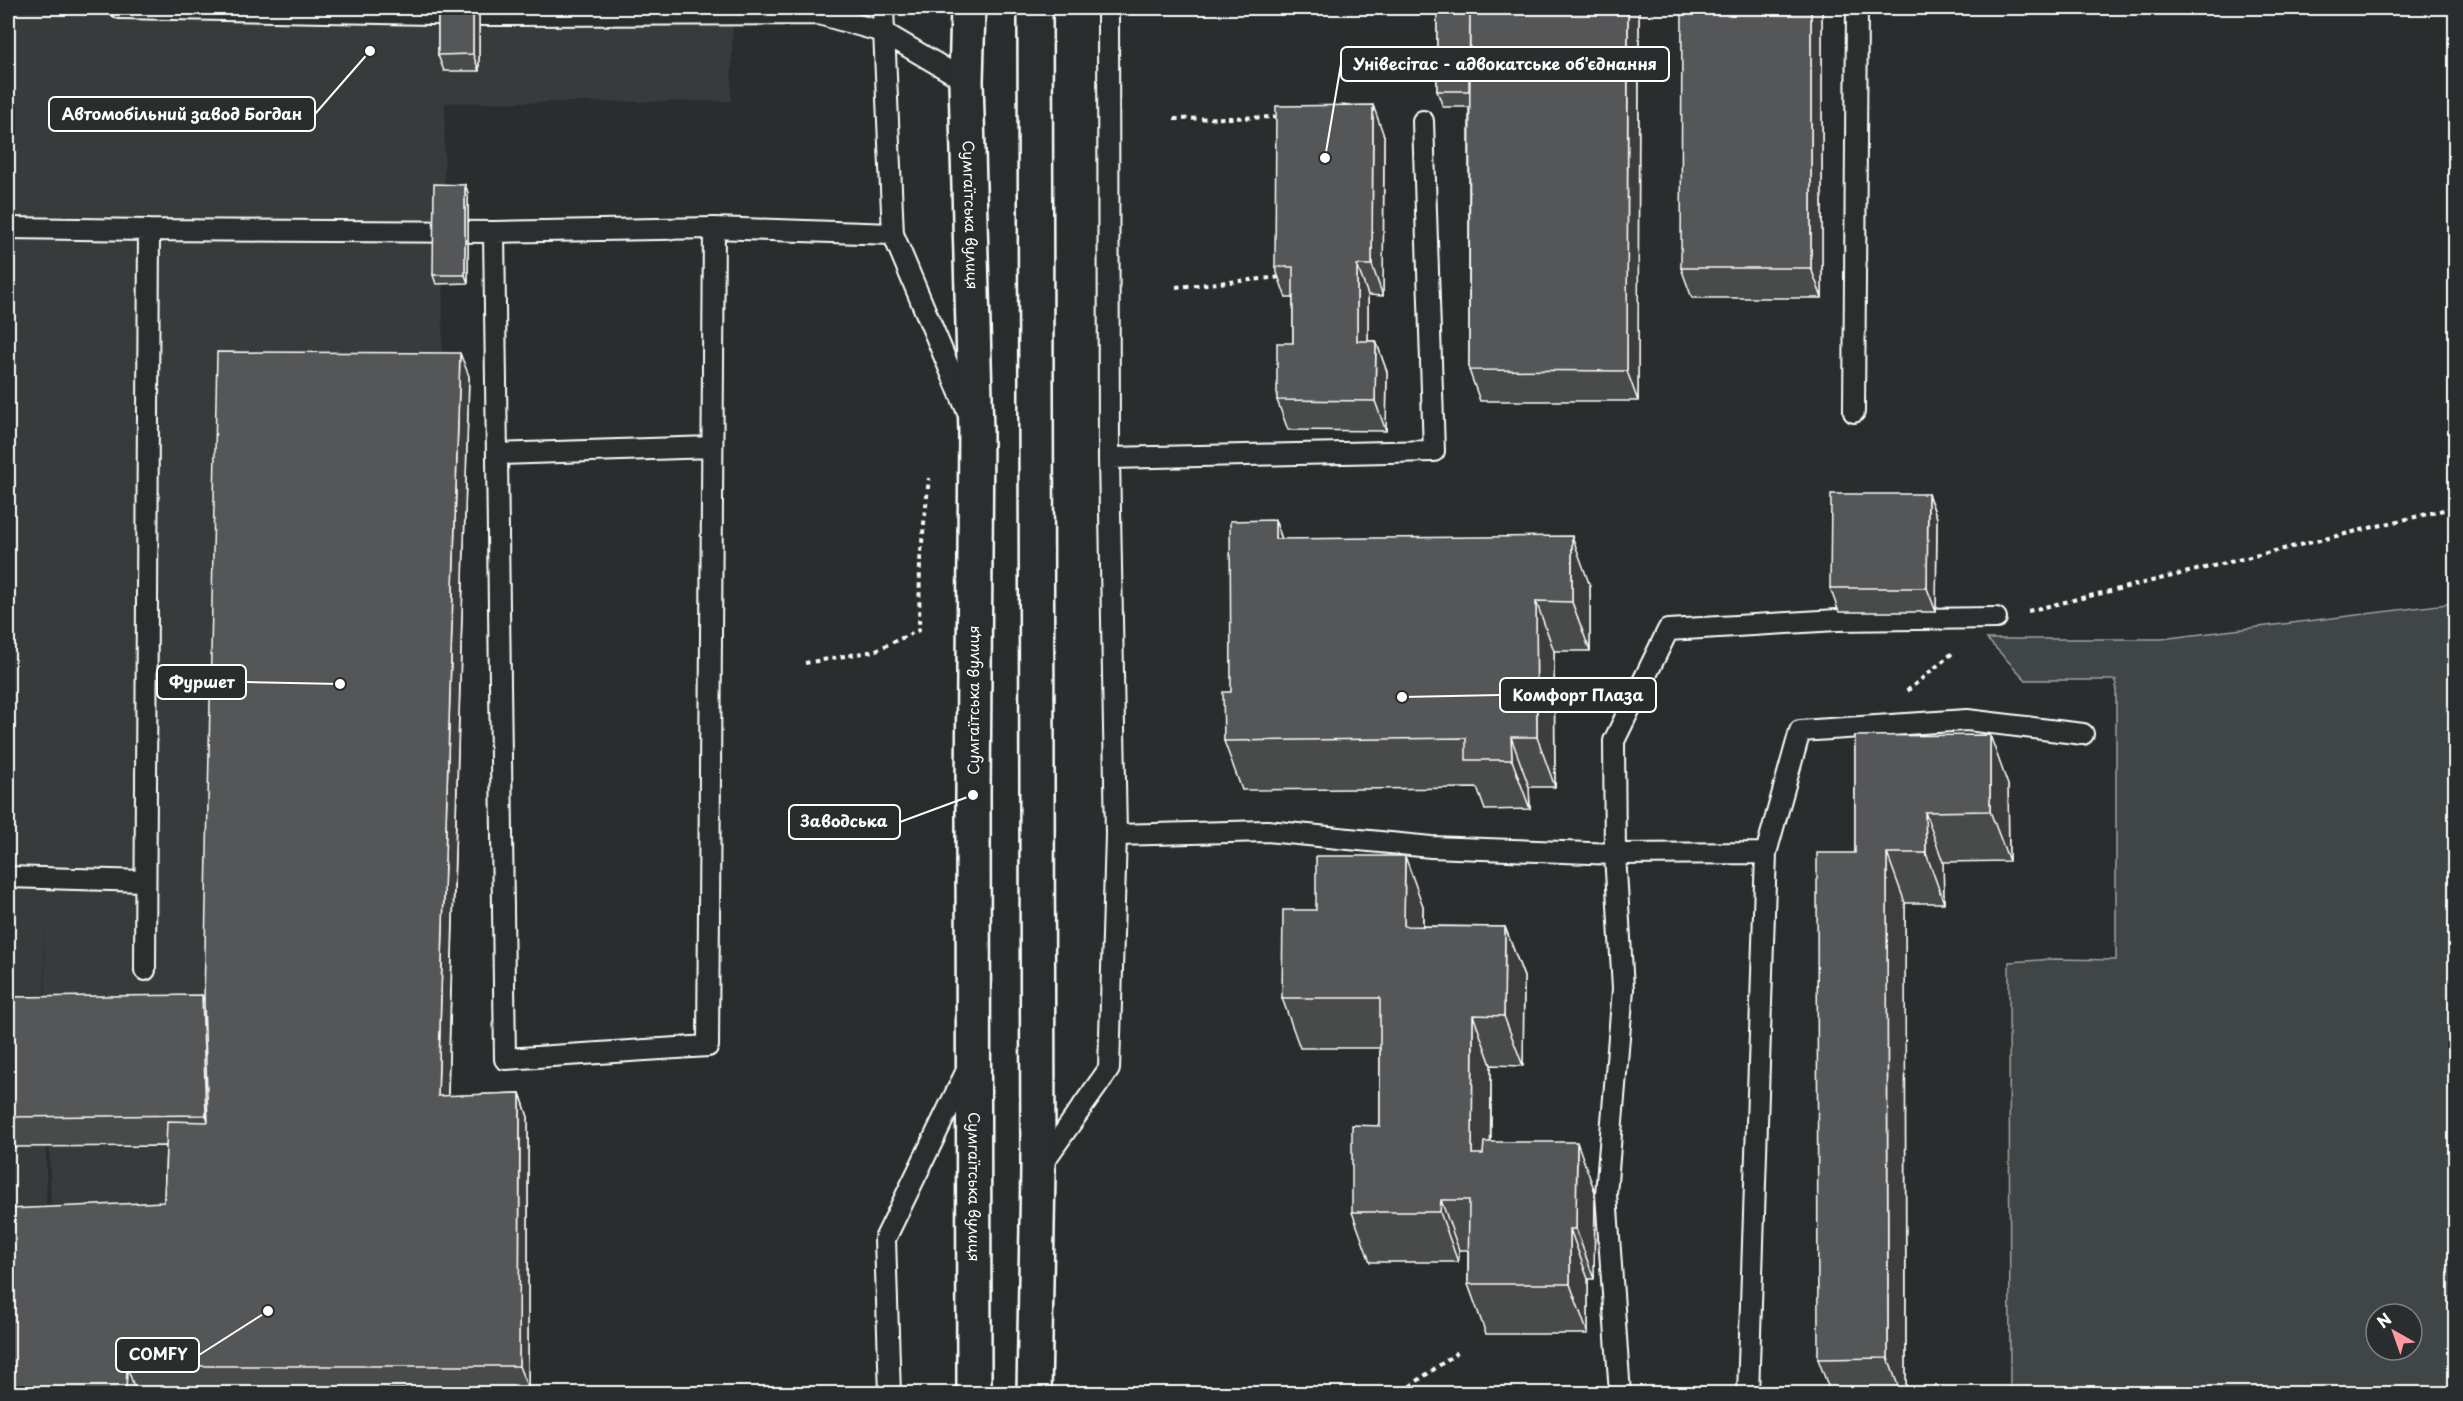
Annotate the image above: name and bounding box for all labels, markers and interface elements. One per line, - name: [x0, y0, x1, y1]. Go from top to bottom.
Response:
- callout: Унівесітас - адвокатське об'єднання: [1341, 47, 1669, 81]
- text: Унівесітас - адвокатське об'єднання: [1352, 51, 1657, 75]
- callout: Автомобільний завод Богдан: [49, 97, 315, 131]
- text: Автомобільний завод Богдан: [62, 101, 302, 125]
- street label: Сумгаїтська вулиця: [958, 140, 985, 290]
- street label: Сумгаїтська вулиця: [961, 625, 984, 775]
- callout: Фуршет: [157, 665, 246, 699]
- text: Фуршет: [169, 669, 236, 693]
- callout: Комфорт Плаза: [1500, 678, 1656, 712]
- text: Комфорт Плаза: [1512, 682, 1644, 706]
- callout: Заводська: [789, 805, 900, 839]
- text: Заводська: [800, 808, 888, 832]
- street label: Сумгаїтська вулиця: [964, 1112, 987, 1262]
- north arrow: [2364, 1302, 2424, 1362]
- text: N: [2371, 1306, 2396, 1333]
- callout: COMFY: [116, 1338, 199, 1372]
- text: COMFY: [129, 1341, 188, 1365]

